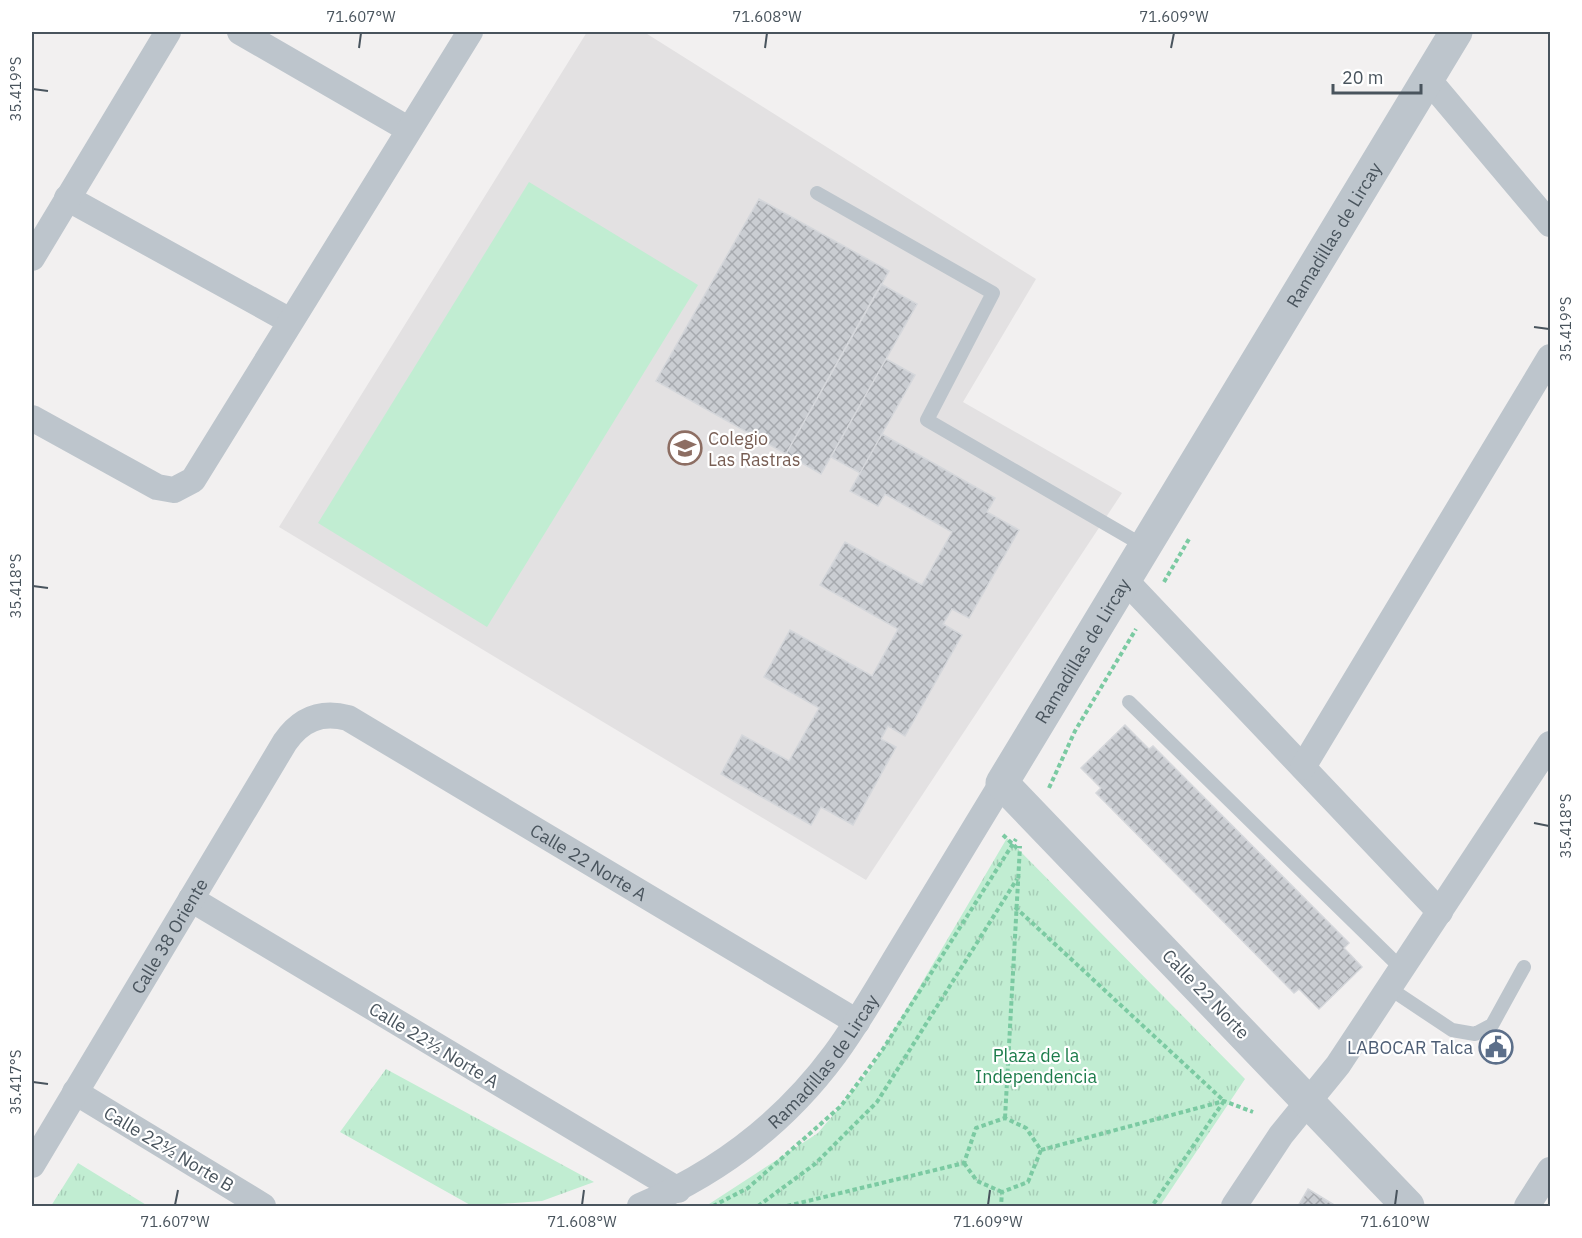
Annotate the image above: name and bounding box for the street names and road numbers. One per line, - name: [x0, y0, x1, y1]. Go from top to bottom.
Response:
- street label: Ramadillas de Lircay: [1281, 158, 1386, 312]
- street label: Ramadillas de Lircay: [1029, 574, 1135, 728]
- street label: Calle 22 Norte A: [526, 818, 652, 906]
- street label: Calle 38 Oriente: [126, 874, 213, 998]
- street label: Calle 22 Norte: [1157, 944, 1255, 1044]
- street label: Ramadillas de Lircay: [762, 990, 883, 1133]
- street label: Calle 22½ Norte A: [365, 997, 504, 1093]
- street label: Calle 22½ Norte B: [100, 1101, 238, 1197]

